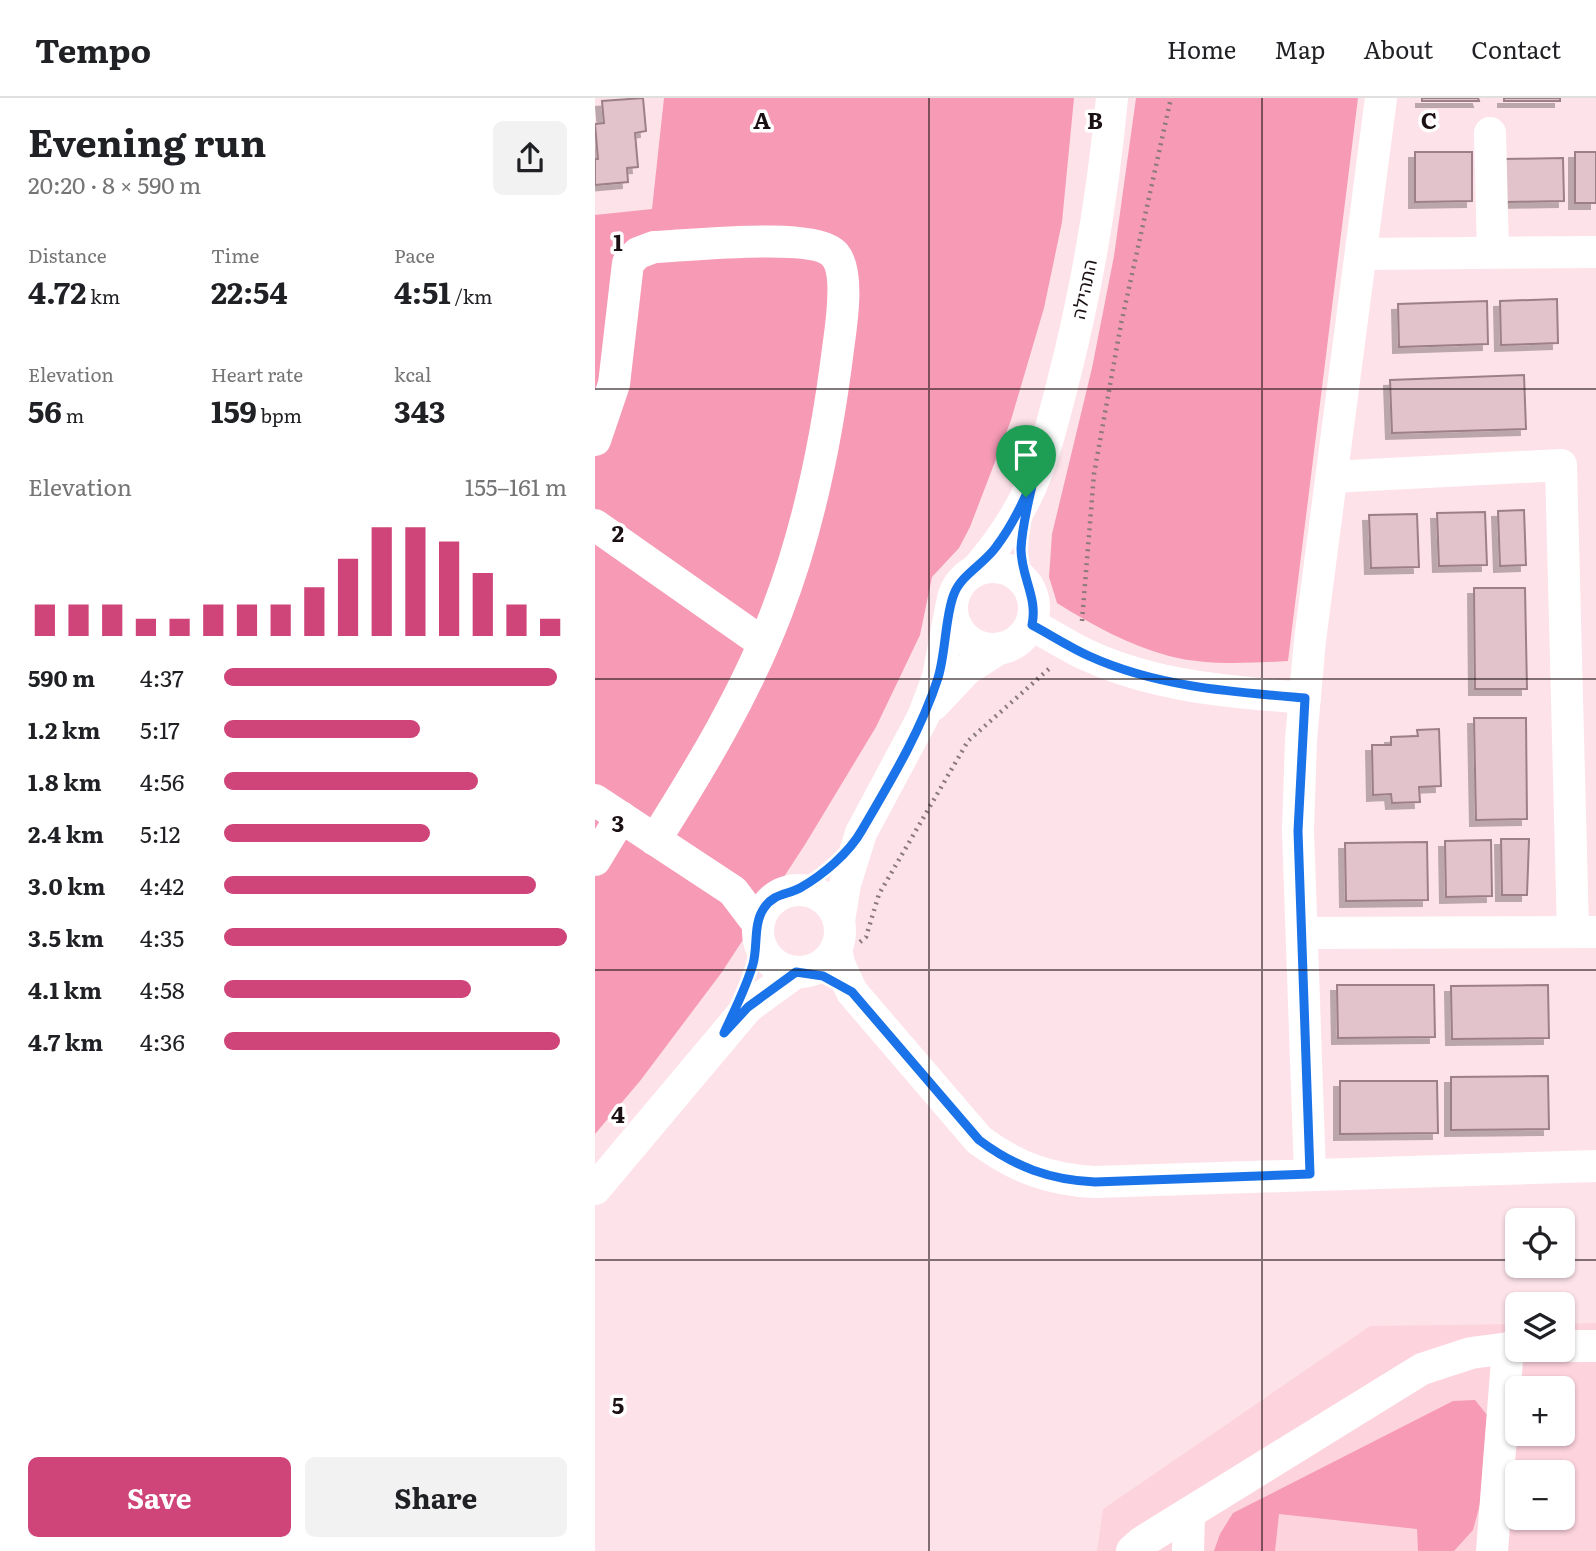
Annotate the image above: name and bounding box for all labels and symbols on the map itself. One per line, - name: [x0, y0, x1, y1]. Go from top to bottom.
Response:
- text: A: [753, 102, 771, 136]
- text: B: [1087, 102, 1103, 136]
- text: C: [1421, 102, 1437, 136]
- text: 1: [613, 224, 623, 258]
- street label: התהילה: [1063, 256, 1103, 322]
- pin: [996, 425, 1056, 497]
- text: 2: [612, 515, 624, 549]
- text: 3: [612, 805, 624, 839]
- text: 4: [611, 1096, 625, 1130]
- text: 5: [612, 1387, 624, 1421]

